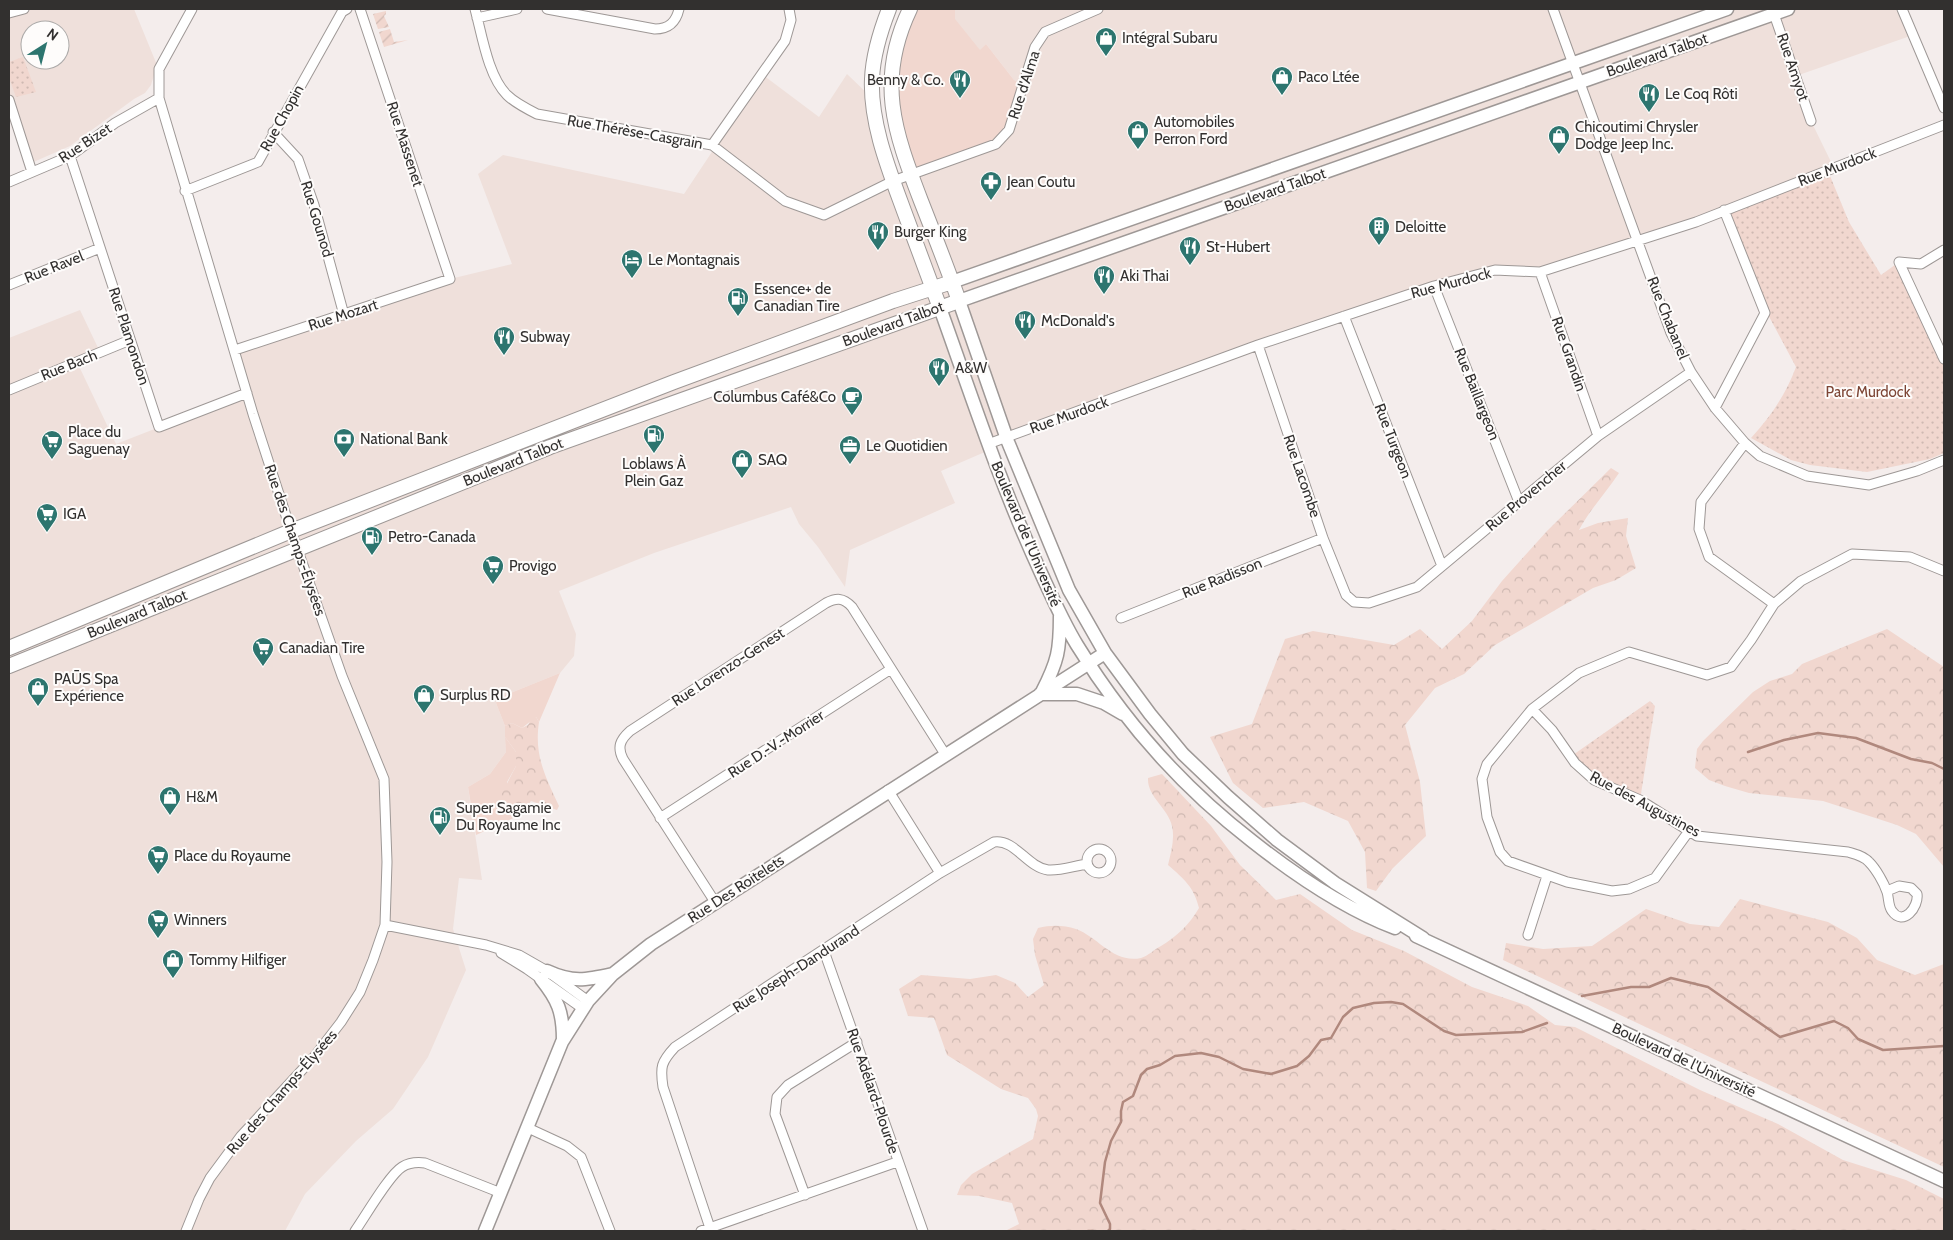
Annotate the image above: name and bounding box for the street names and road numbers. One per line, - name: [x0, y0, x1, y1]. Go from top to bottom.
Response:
- street label: Boulevard Talbot: [1604, 29, 1710, 81]
- street label: Rue Amyot: [1773, 31, 1813, 103]
- street label: Rue d'Alma: [1004, 48, 1044, 122]
- street label: Rue Chopin: [256, 82, 308, 154]
- street label: Rue Massenet: [383, 99, 427, 189]
- street label: Rue Thérèse-Casgrain: [566, 111, 704, 153]
- street label: Rue Bizet: [55, 119, 115, 167]
- street label: Rue Murdock: [1795, 144, 1879, 190]
- street label: Boulevard Talbot: [1222, 164, 1328, 216]
- street label: Rue Gounod: [297, 179, 337, 259]
- street label: Rue Ravel: [22, 247, 87, 287]
- street label: Rue Murdock: [1409, 264, 1493, 302]
- street label: Rue Chabanel: [1643, 274, 1693, 362]
- street label: Rue Plamondon: [105, 285, 153, 387]
- street label: Rue Mozart: [306, 295, 380, 335]
- street label: Boulevard Talbot: [840, 297, 946, 351]
- street label: Rue Grandin: [1548, 314, 1590, 394]
- street label: Rue Baillargeon: [1450, 345, 1504, 443]
- street label: Rue Bach: [38, 346, 100, 384]
- street label: Rue Murdock: [1027, 392, 1111, 438]
- street label: Rue Turgeon: [1370, 401, 1416, 481]
- street label: Rue Lacombe: [1279, 432, 1325, 520]
- street label: Boulevard Talbot: [460, 434, 566, 490]
- street label: Rue Provencher: [1482, 457, 1570, 535]
- street label: Boulevard de l'Université: [987, 459, 1065, 610]
- street label: Rue des Champs-Élysées: [261, 462, 330, 618]
- street label: Rue Radisson: [1179, 554, 1265, 602]
- street label: Boulevard Talbot: [84, 586, 190, 642]
- street label: Rue Lorenzo-Genest: [668, 624, 788, 710]
- street label: Rue D.-V.-Morrier: [725, 706, 828, 782]
- street label: Rue des Augustines: [1587, 767, 1703, 841]
- street label: Rue Des Roitelets: [684, 851, 788, 927]
- street label: Rue Joseph-Dandurand: [729, 921, 863, 1017]
- street label: Boulevard de l'Université: [1609, 1019, 1759, 1101]
- street label: Rue des Champs-Élysées: [222, 1025, 341, 1158]
- street label: Rue Adélard-Plourde: [843, 1026, 903, 1156]

